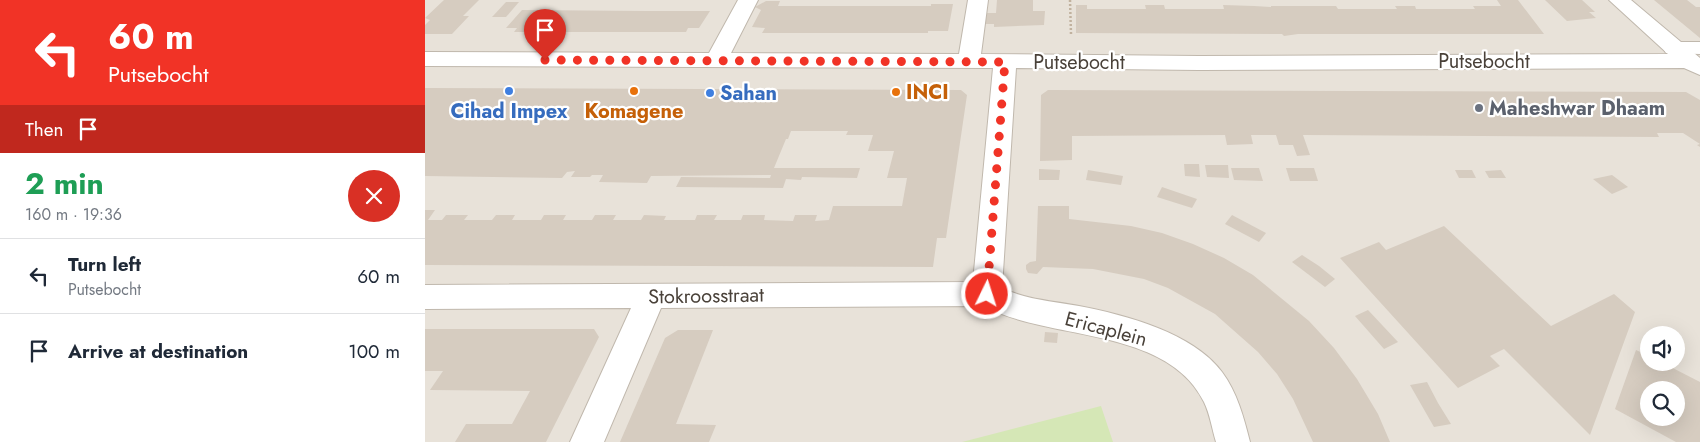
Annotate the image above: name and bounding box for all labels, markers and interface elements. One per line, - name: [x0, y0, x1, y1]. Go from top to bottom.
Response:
- pin: [524, 9, 566, 60]
- text: 60 m: [108, 12, 194, 62]
- icon: arrive: [531, 16, 559, 44]
- icon: left: [25, 20, 90, 85]
- street label: Putsebocht: [1438, 47, 1530, 76]
- street label: Putsebocht: [1033, 48, 1125, 77]
- text: Putsebocht: [108, 58, 209, 90]
- place label: INCI: [906, 78, 949, 107]
- place label: Sahan: [720, 79, 777, 108]
- marker: Cihad Impex: [503, 85, 515, 97]
- marker: Komagene: [628, 85, 640, 97]
- marker: INCI: [890, 86, 902, 98]
- marker: Sahan: [704, 87, 716, 99]
- place label: Maheshwar Dhaam: [1489, 94, 1665, 123]
- place label: Cihad Impex: [451, 97, 568, 126]
- place label: Komagene: [585, 97, 683, 126]
- marker: Maheshwar Dhaam: [1473, 102, 1485, 114]
- icon: arrive: [74, 115, 102, 143]
- text: Then: [25, 116, 64, 143]
- text: 2 min: [25, 162, 104, 205]
- button: close: [348, 170, 400, 222]
- text: 160 m · 19:36: [25, 203, 122, 226]
- text: Turn left: [68, 251, 141, 278]
- icon: left: [25, 262, 53, 290]
- text: 60 m: [357, 263, 400, 290]
- position arrow: [960, 267, 1012, 319]
- text: Putsebocht: [68, 278, 141, 301]
- street label: Stokroosstraat: [648, 280, 764, 312]
- street label: Ericaplein: [1062, 304, 1150, 354]
- map controls: [1640, 326, 1685, 426]
- button: sound: [1640, 326, 1685, 371]
- icon: arrive: [25, 337, 53, 365]
- text: Arrive at destination: [68, 338, 248, 365]
- text: 100 m: [348, 338, 400, 365]
- button: search: [1640, 381, 1685, 426]

